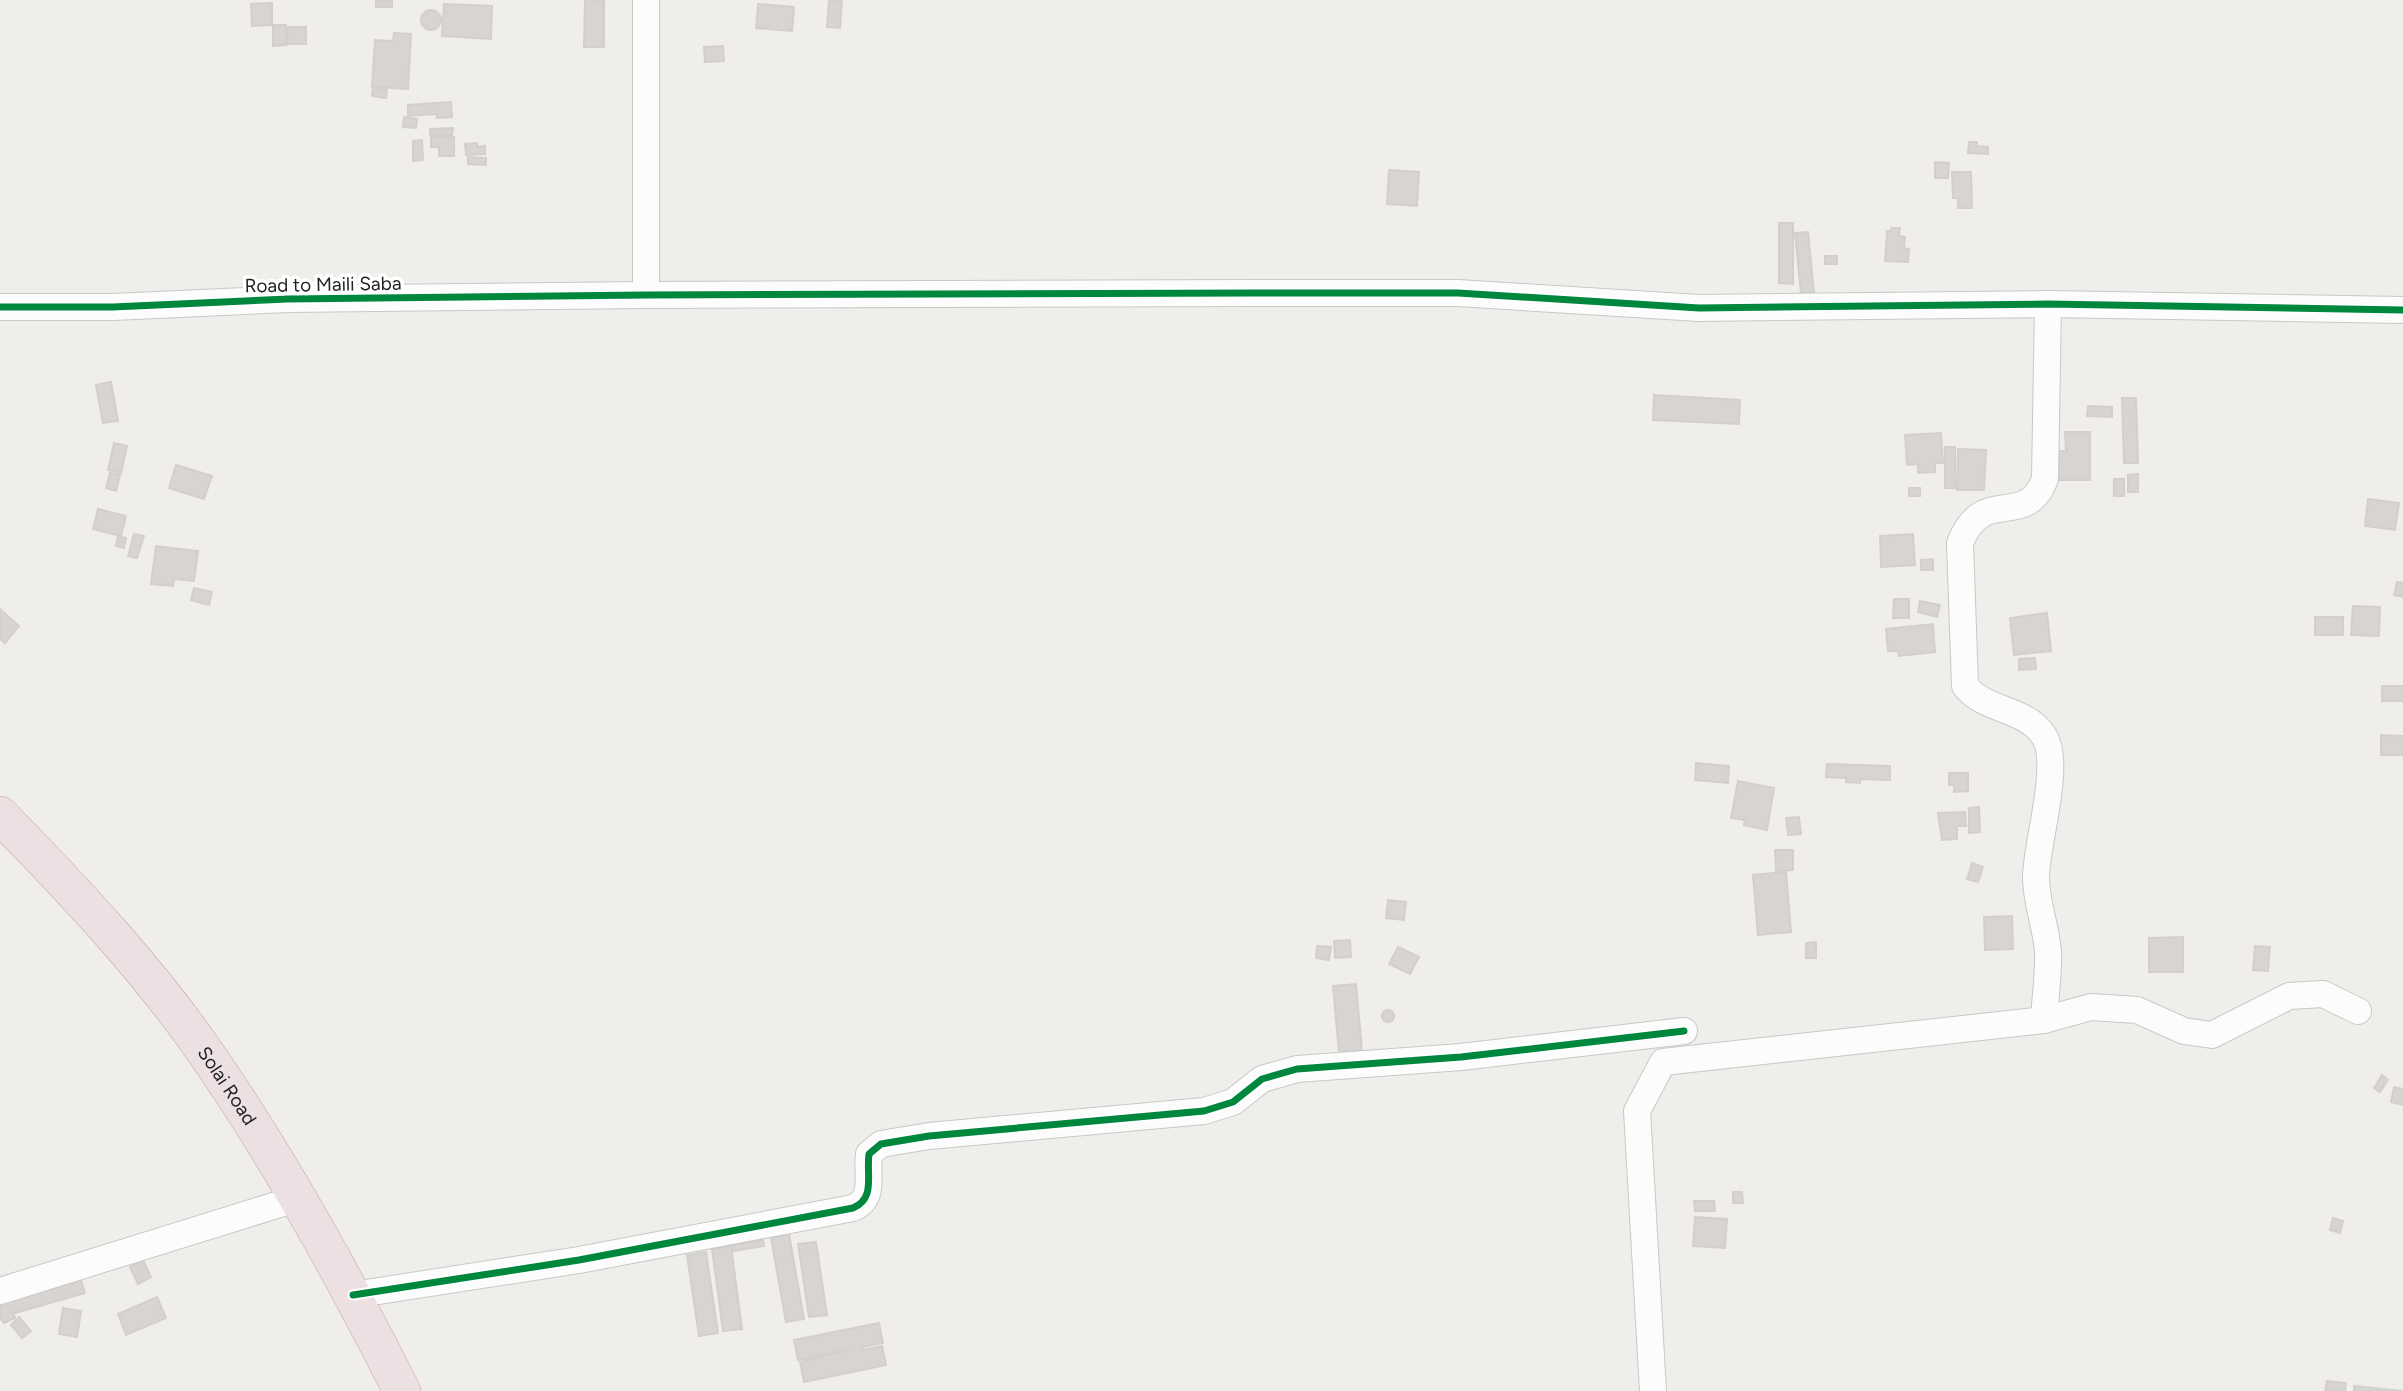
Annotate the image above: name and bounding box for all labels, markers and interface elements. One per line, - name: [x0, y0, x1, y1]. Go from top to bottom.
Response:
- street label: Road to Maili Saba: [244, 272, 402, 297]
- street label: Solai Road: [193, 1042, 261, 1129]

